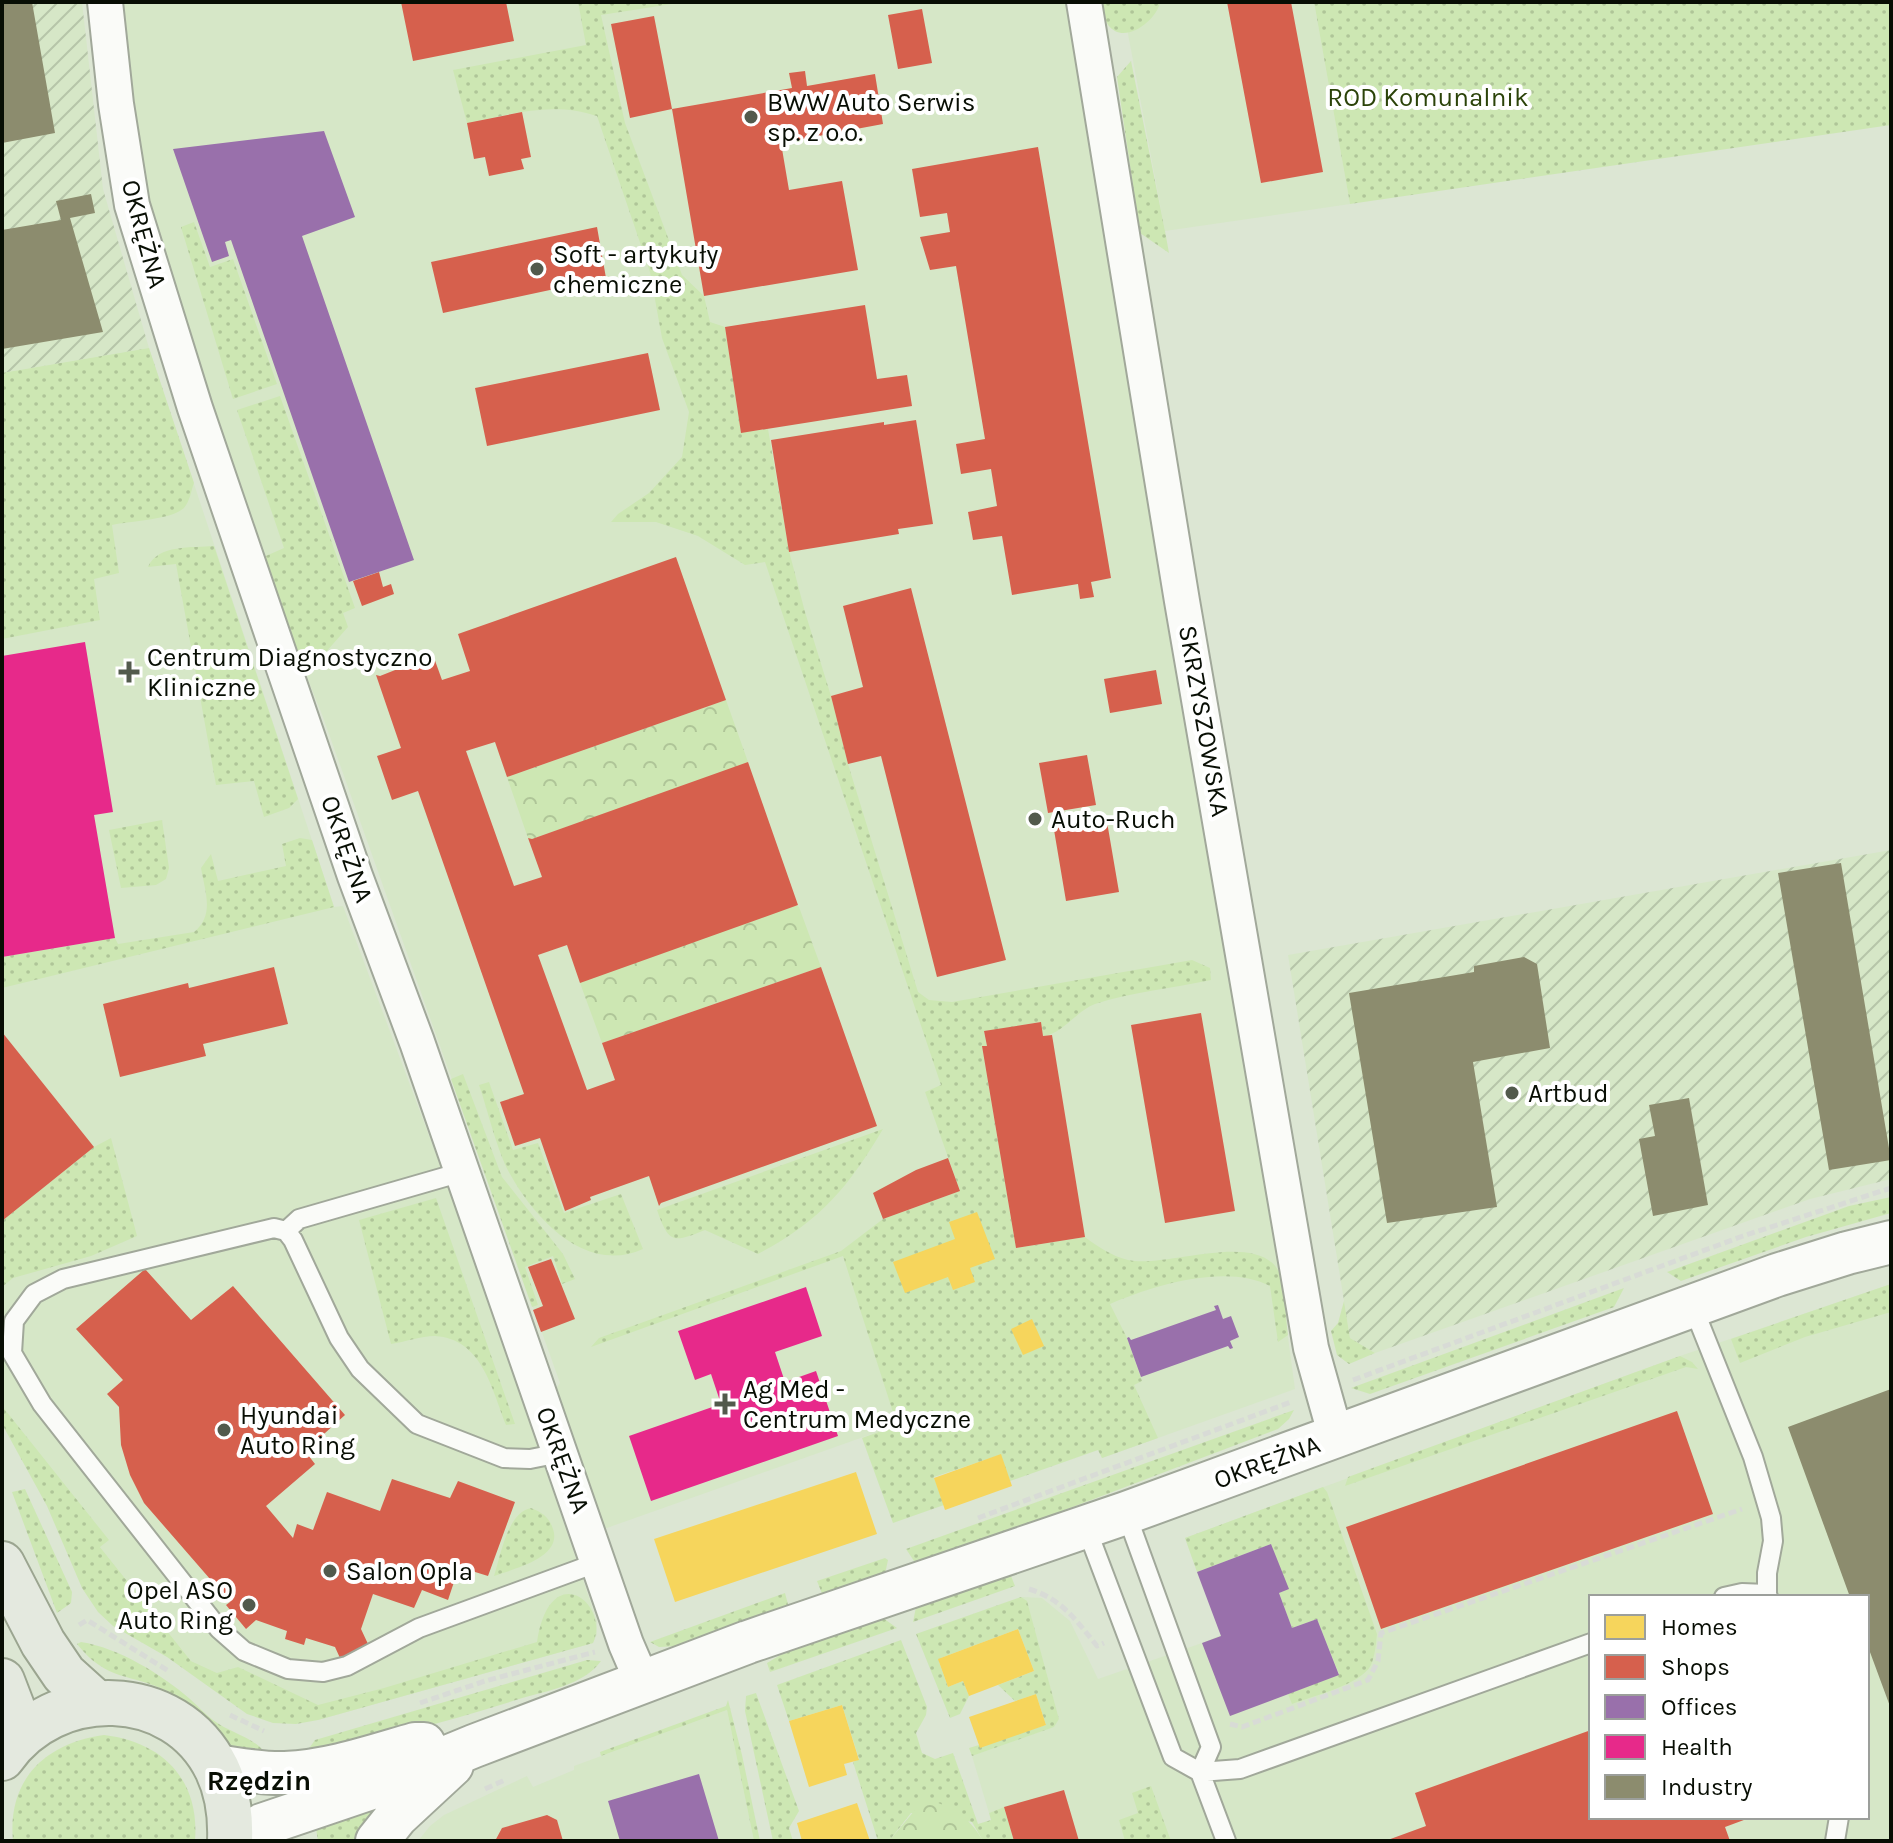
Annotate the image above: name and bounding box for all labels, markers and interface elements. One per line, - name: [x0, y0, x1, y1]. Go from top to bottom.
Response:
- park label: ROD Komunalnik: [1327, 82, 1529, 113]
- place label: BWW Auto Serwis sp. z o.o.: [767, 87, 975, 148]
- marker: BWW Auto Serwis sp. z o.o.: [742, 108, 760, 126]
- street label: OKRĘŻNA: [115, 176, 173, 292]
- place label: Soft - artykuły chemiczne: [553, 239, 718, 300]
- marker: Soft - artykuły chemiczne: [528, 260, 546, 278]
- street label: SKRZYSZOWSKA: [1172, 623, 1236, 819]
- place label: Centrum Diagnostyczno Kliniczne: [147, 642, 432, 703]
- marker: Centrum Diagnostyczno Kliniczne: [118, 661, 140, 683]
- street label: OKRĘŻNA: [314, 791, 380, 907]
- place label: Auto-Ruch: [1051, 804, 1176, 835]
- marker: Auto-Ruch: [1026, 810, 1044, 828]
- place label: Artbud: [1528, 1078, 1609, 1109]
- marker: Artbud: [1503, 1084, 1521, 1102]
- place label: Ag Med - Centrum Medyczne: [743, 1374, 971, 1435]
- marker: Ag Med - Centrum Medyczne: [714, 1393, 736, 1415]
- place label: Hyundai Auto Ring: [240, 1400, 355, 1461]
- street label: OKRĘŻNA: [529, 1402, 597, 1518]
- marker: Hyundai Auto Ring: [215, 1421, 233, 1439]
- street label: OKRĘŻNA: [1209, 1428, 1325, 1496]
- place label: Salon Opla: [346, 1556, 473, 1587]
- marker: Salon Opla: [321, 1562, 339, 1580]
- place label: Opel ASO Auto Ring: [118, 1575, 233, 1636]
- legend: [1589, 1595, 1869, 1819]
- marker: Opel ASO Auto Ring: [240, 1596, 258, 1614]
- text: Homes: [1661, 1613, 1738, 1641]
- text: Shops: [1661, 1653, 1730, 1681]
- text: Offices: [1661, 1693, 1737, 1721]
- text: Health: [1661, 1733, 1733, 1761]
- district label: Rzędzin: [207, 1764, 311, 1797]
- text: Industry: [1661, 1773, 1752, 1801]

